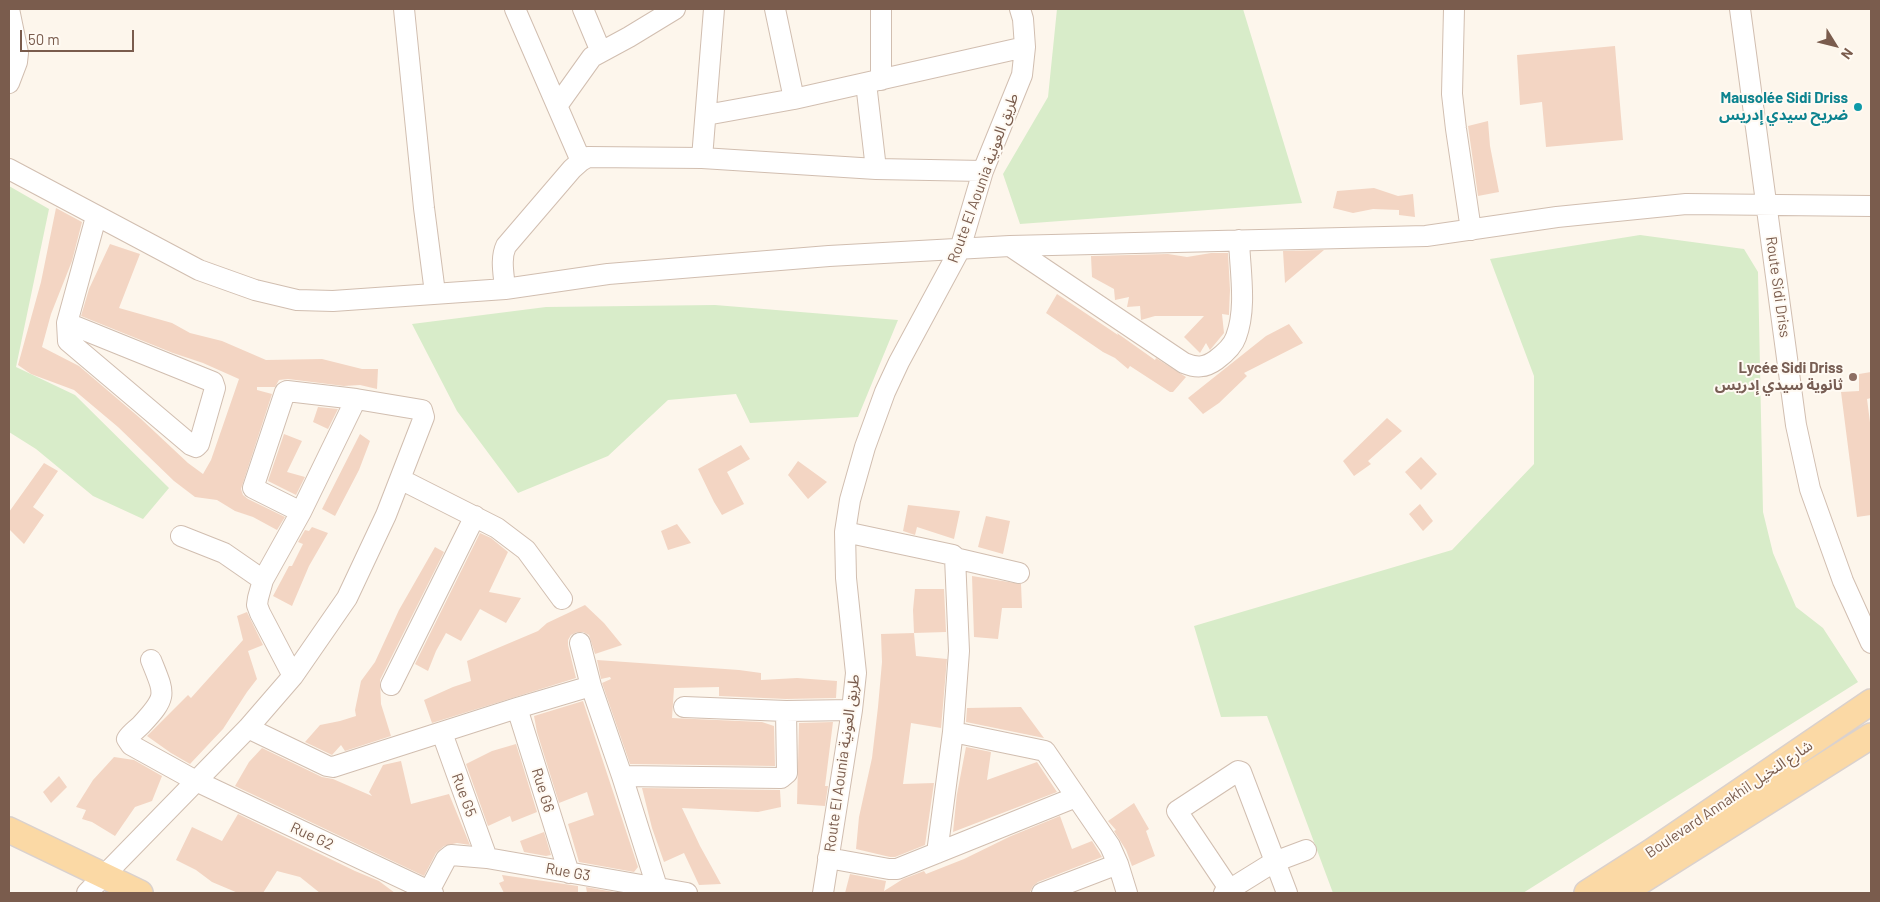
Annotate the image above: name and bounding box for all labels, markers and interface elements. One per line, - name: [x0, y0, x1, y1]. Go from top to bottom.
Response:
- scale bar: [22, 20, 136, 52]
- north arrow: [1810, 20, 1860, 70]
- text: 50 m: [28, 30, 60, 48]
- text: N: [1838, 45, 1857, 63]
- place label: Mausolée Sidi Driss ضريح سيدي إدريس: [1719, 89, 1848, 124]
- street label: Route El Aounia طريق العونية: [944, 91, 1022, 265]
- marker: Mausolée Sidi Driss ضريح سيدي إدريس: [1852, 101, 1864, 113]
- street label: Route Sidi Driss: [1762, 235, 1794, 339]
- place label: Lycée Sidi Driss ثانوية سيدي إدريس: [1715, 359, 1843, 394]
- marker: Lycée Sidi Driss ثانوية سيدي إدريس: [1847, 371, 1859, 383]
- street label: Route El Aounia طريق العونية: [821, 673, 863, 853]
- street label: Boulevard Annakhil شارع النخيل: [1642, 736, 1816, 862]
- street label: Rue G6: [528, 766, 558, 814]
- street label: Rue G5: [448, 771, 480, 819]
- street label: Rue G2: [288, 818, 336, 854]
- street label: Rue G3: [544, 859, 592, 885]

